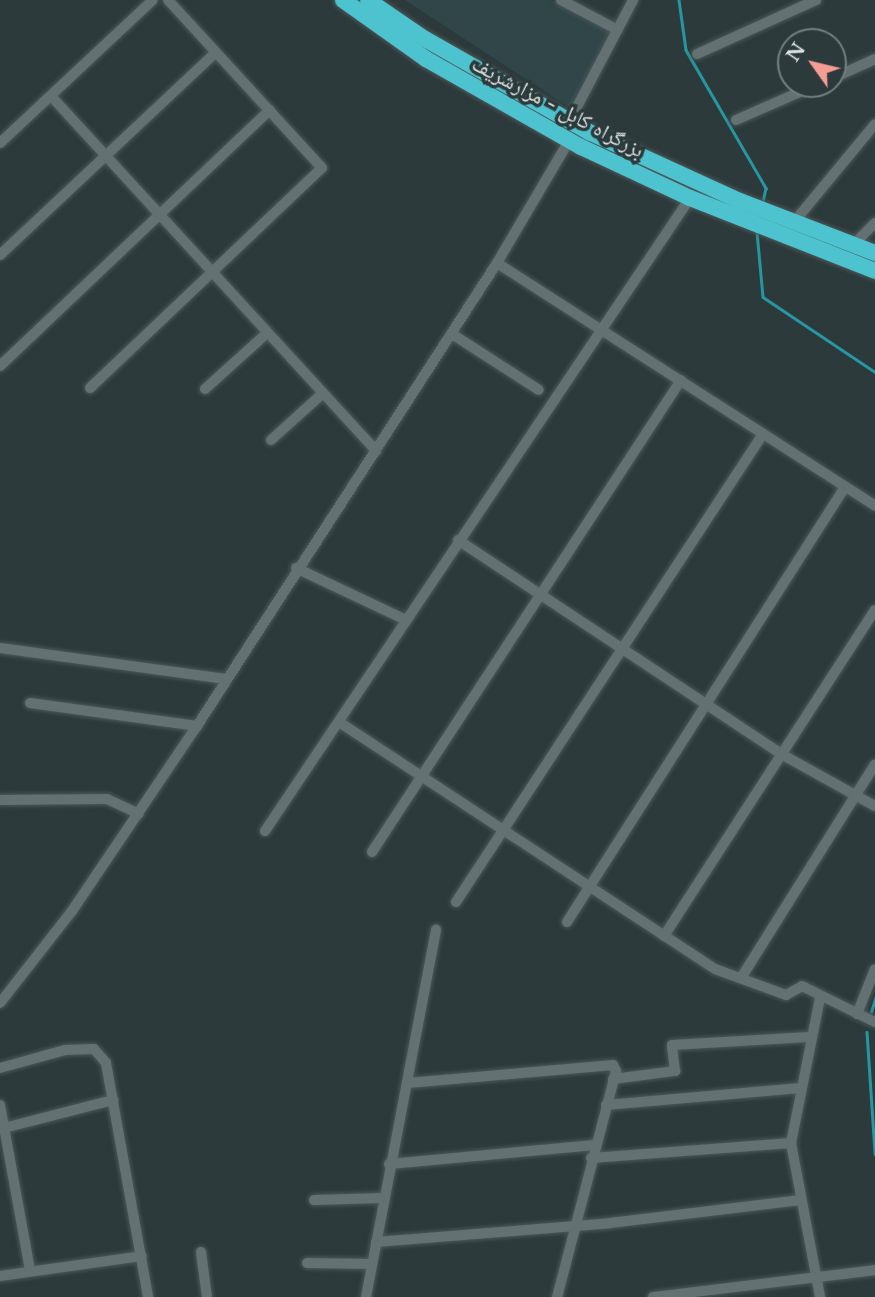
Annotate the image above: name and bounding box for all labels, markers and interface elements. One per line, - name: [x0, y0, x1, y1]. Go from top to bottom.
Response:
- north arrow: [777, 28, 847, 98]
- text: N: [781, 38, 810, 66]
- street label: بزرگراه کابل - مزارشریف: [468, 51, 648, 163]

